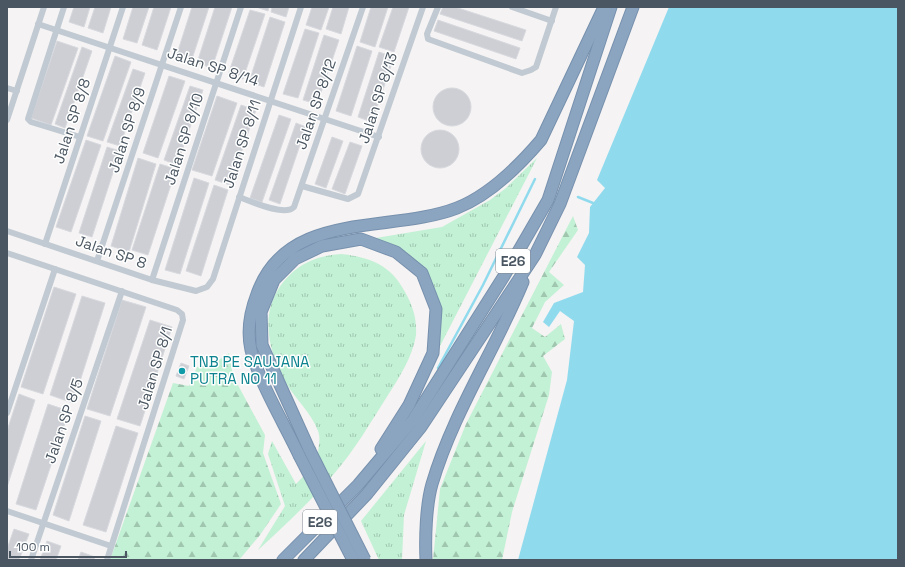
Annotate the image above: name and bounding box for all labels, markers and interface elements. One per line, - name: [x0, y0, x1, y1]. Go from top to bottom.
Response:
- street label: Jalan SP 8/14: [165, 43, 261, 90]
- street label: Jalan SP 8/13: [354, 50, 401, 146]
- street label: Jalan SP 8/12: [291, 56, 340, 152]
- street label: Jalan SP 8/8: [49, 76, 94, 166]
- street label: Jalan SP 8/9: [104, 85, 149, 175]
- street label: Jalan SP 8/10: [160, 91, 207, 187]
- street label: Jalan SP 8/11: [218, 97, 265, 191]
- street label: Jalan SP 8: [73, 231, 149, 273]
- road number: E26: [496, 249, 530, 273]
- street label: Jalan SP 8/1: [133, 324, 176, 412]
- place label: TNB PE SAUJANA PUTRA NO 11: [190, 352, 310, 388]
- marker: TNB PE SAUJANA PUTRA NO 11: [177, 366, 187, 376]
- street label: Jalan SP 8/5: [40, 376, 87, 466]
- road number: E26: [303, 510, 337, 534]
- scale bar: [10, 533, 126, 559]
- text: 100 m: [16, 539, 50, 555]

